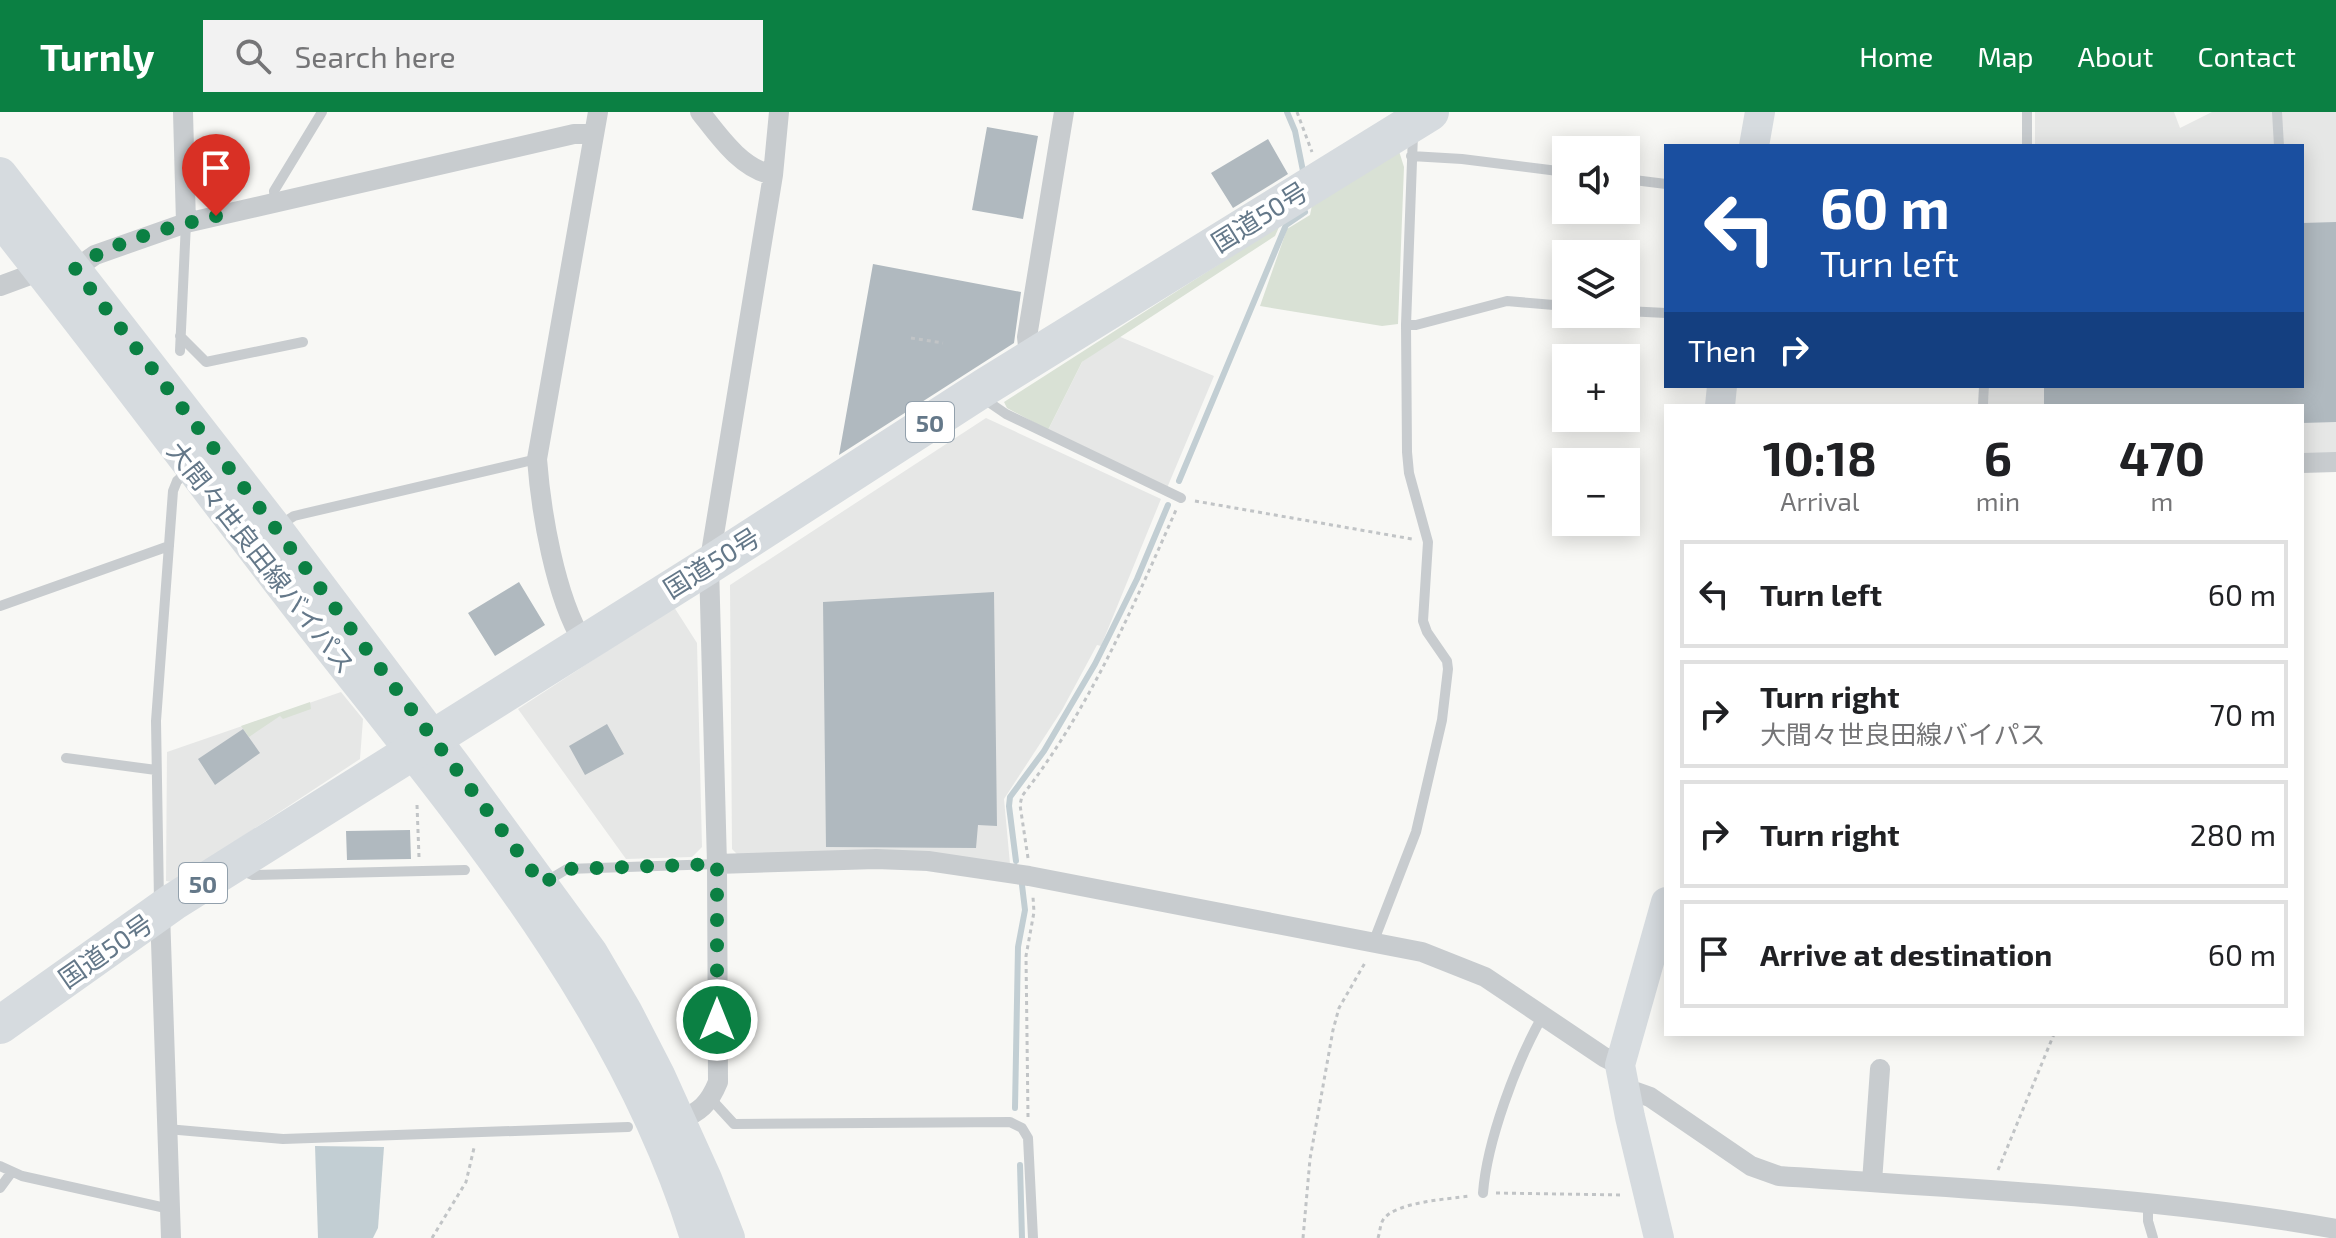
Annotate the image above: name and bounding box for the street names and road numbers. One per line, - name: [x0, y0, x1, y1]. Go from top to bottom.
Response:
- street label: 国道50号: [1205, 174, 1313, 258]
- road number: 50: [906, 402, 954, 442]
- street label: 大間々世良田線バイパス: [162, 435, 362, 679]
- street label: 国道50号: [657, 520, 765, 604]
- road number: 50: [179, 863, 227, 903]
- street label: 国道50号: [52, 906, 158, 994]

